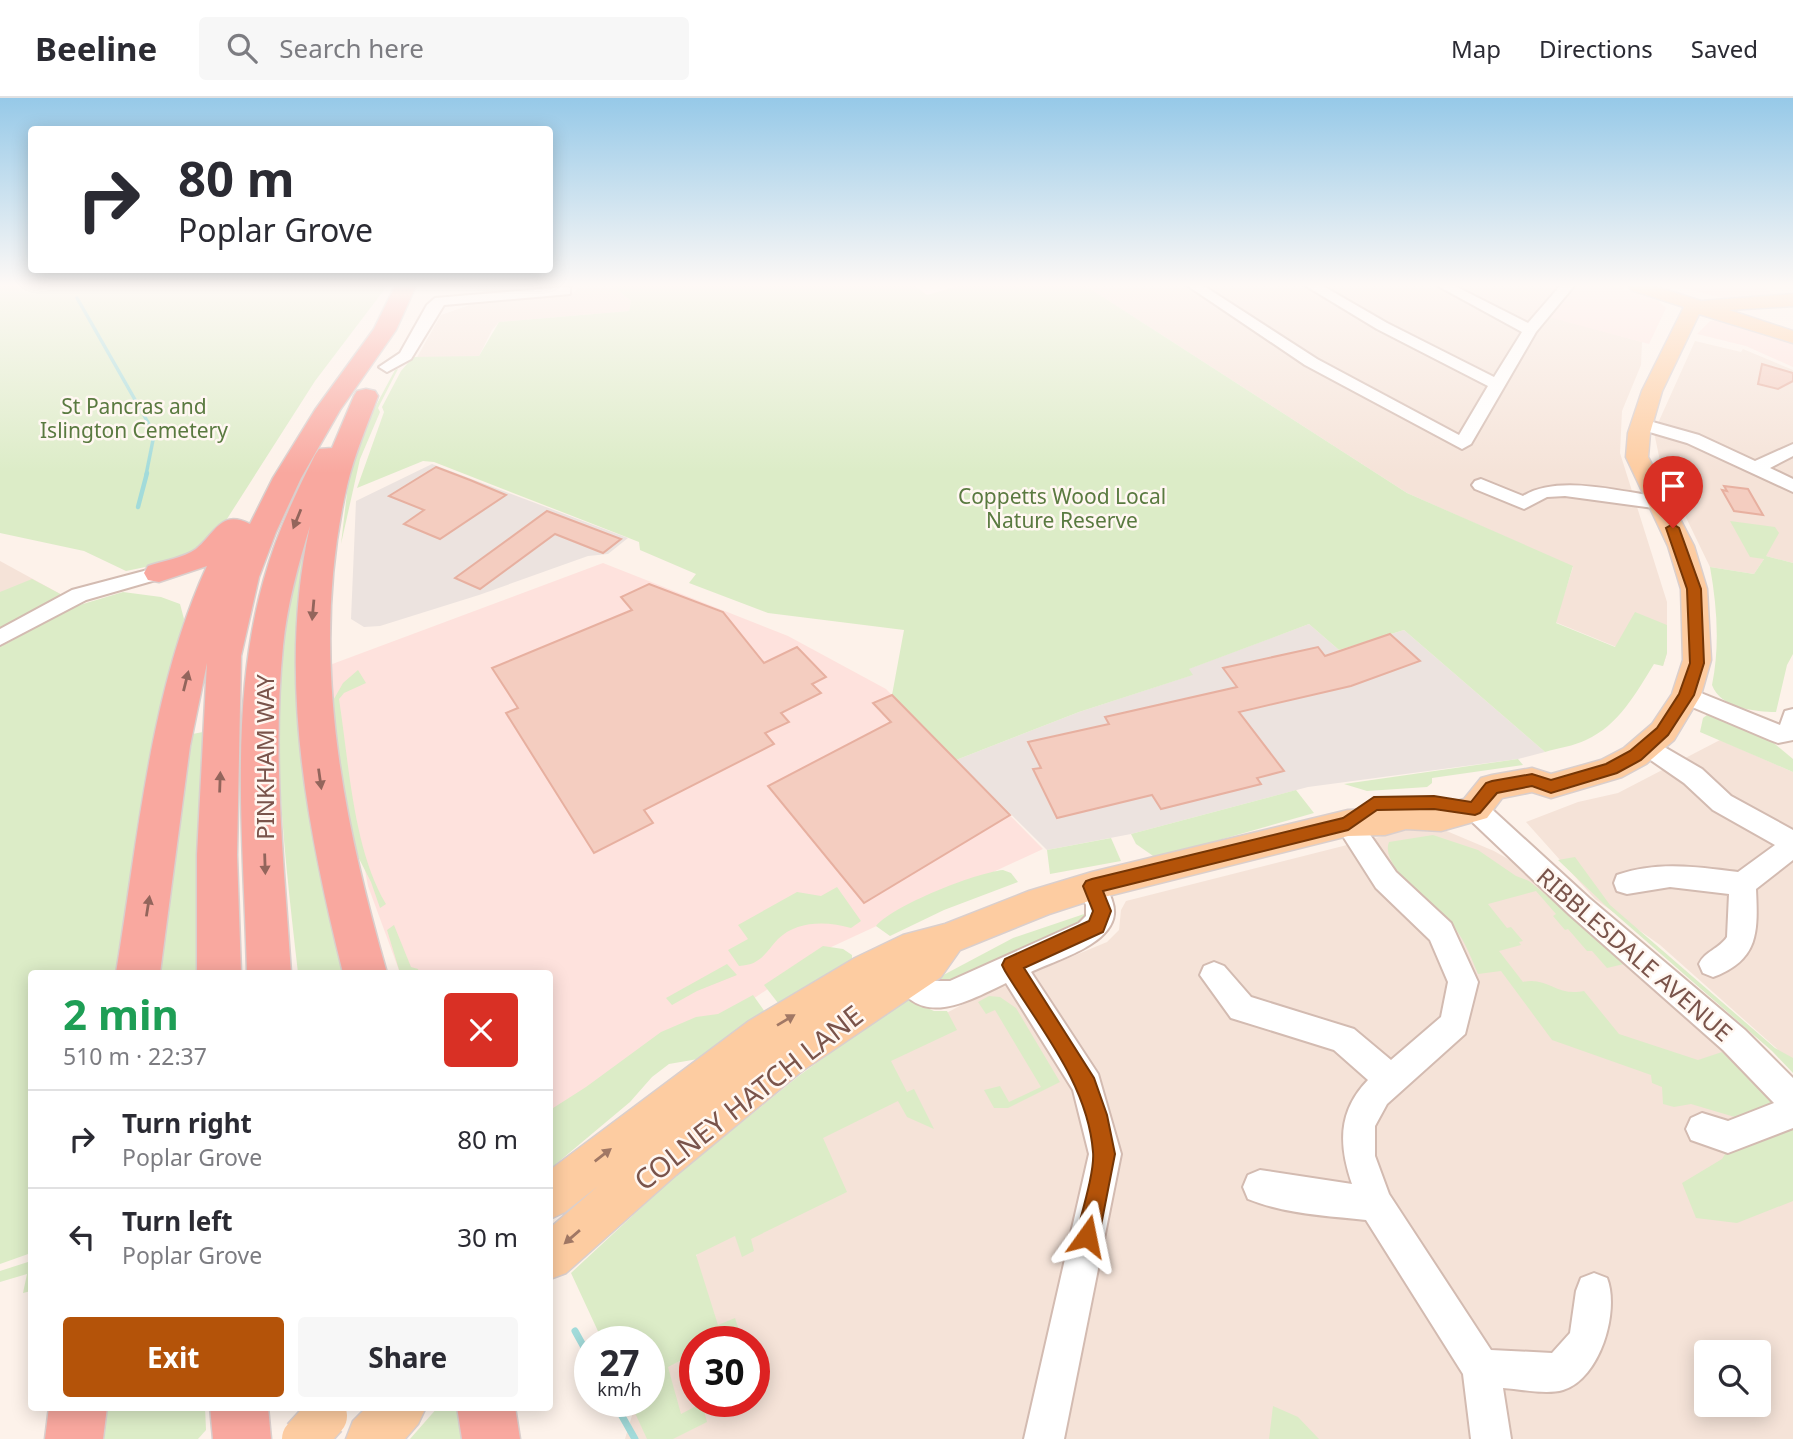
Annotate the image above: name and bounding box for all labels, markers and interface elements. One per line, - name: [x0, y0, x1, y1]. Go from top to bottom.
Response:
- search box: [199, 17, 689, 80]
- text: Beeline: [35, 26, 157, 71]
- icon: search: [223, 29, 261, 67]
- text: Search here: [279, 30, 424, 66]
- text: Map: [1451, 32, 1501, 65]
- text: Directions: [1539, 32, 1653, 65]
- text: Saved: [1691, 32, 1758, 65]
- text: 80 m: [178, 145, 295, 211]
- icon: right: [63, 154, 154, 245]
- text: Poplar Grove: [178, 208, 373, 251]
- park label: St Pancras and Islington Cemetery: [40, 392, 228, 444]
- pin: [1643, 456, 1703, 528]
- icon: arrive: [1654, 467, 1692, 505]
- park label: Coppetts Wood Local Nature Reserve: [958, 482, 1166, 534]
- one-way arrow: [291, 509, 302, 530]
- one-way arrow: [307, 599, 318, 621]
- one-way arrow: [181, 670, 192, 692]
- street label: PINKHAM WAY: [248, 674, 281, 840]
- one-way arrow: [315, 768, 326, 790]
- one-way arrow: [214, 771, 225, 793]
- one-way arrow: [260, 854, 271, 876]
- street label: RIBBLESDALE AVENUE: [1530, 860, 1740, 1048]
- one-way arrow: [143, 894, 154, 916]
- text: 2 min: [63, 985, 179, 1042]
- button: close: [444, 993, 518, 1067]
- street label: COLNEY HATCH LANE: [626, 996, 870, 1198]
- one-way arrow: [777, 1014, 796, 1027]
- text: 510 m · 22:37: [63, 1040, 207, 1072]
- text: Turn right: [122, 1105, 252, 1141]
- icon: right: [63, 1120, 101, 1158]
- text: 80 m: [457, 1121, 518, 1157]
- text: Poplar Grove: [122, 1141, 262, 1173]
- one-way arrow: [594, 1148, 612, 1163]
- position arrow: [1050, 1199, 1124, 1273]
- text: Turn left: [122, 1203, 233, 1239]
- icon: left: [63, 1218, 101, 1256]
- text: 30 m: [457, 1219, 518, 1255]
- one-way arrow: [564, 1229, 581, 1244]
- text: Poplar Grove: [122, 1239, 262, 1271]
- button: Exit: [63, 1317, 284, 1397]
- button: Share: [298, 1317, 518, 1397]
- speed limit sign: 30: [679, 1326, 770, 1417]
- text: 27: [599, 1339, 640, 1386]
- map controls: [1694, 1340, 1771, 1417]
- button: search: [1694, 1340, 1771, 1417]
- text: km/h: [597, 1377, 642, 1401]

